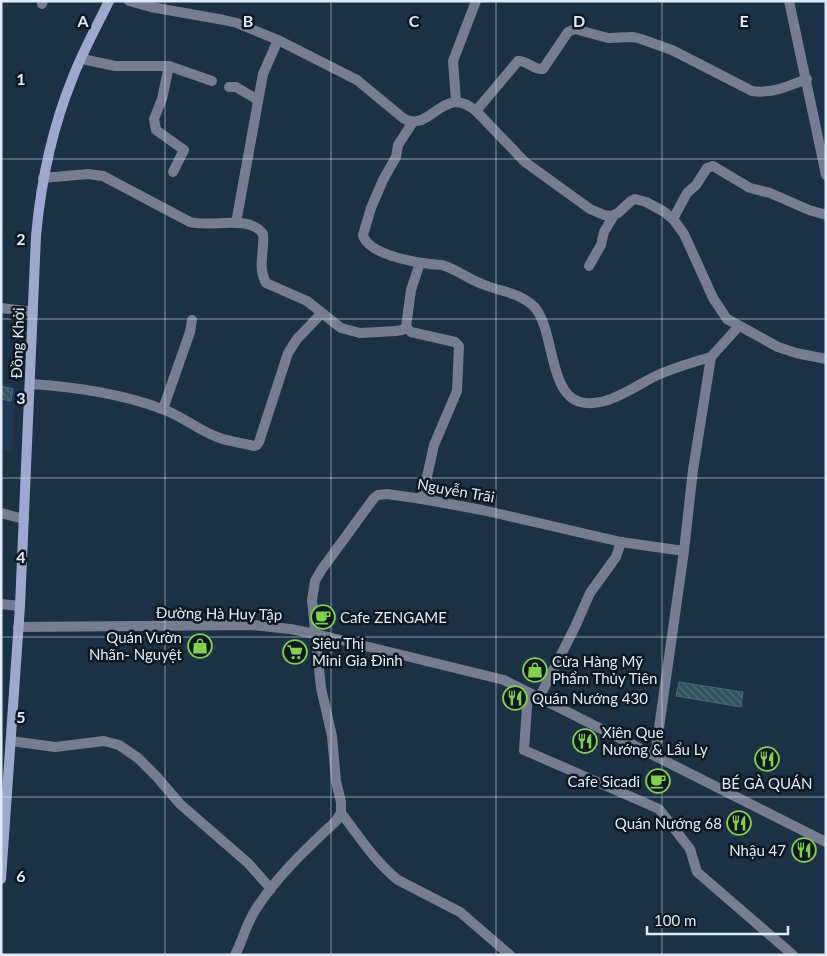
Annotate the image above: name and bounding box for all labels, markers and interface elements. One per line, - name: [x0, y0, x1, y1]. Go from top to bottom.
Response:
- text: A: [76, 11, 89, 30]
- text: B: [243, 11, 253, 30]
- text: C: [409, 11, 420, 30]
- text: D: [573, 11, 585, 30]
- text: E: [739, 11, 749, 30]
- text: 1: [16, 69, 26, 88]
- text: 2: [16, 229, 26, 248]
- street label: Đồng Khởi: [7, 307, 27, 379]
- text: 3: [16, 388, 26, 407]
- street label: Nguyễn Trãi: [416, 474, 496, 506]
- text: 4: [16, 547, 26, 566]
- street label: Đường Hà Huy Tập: [156, 603, 282, 623]
- cafe icon: Cafe ZENGAME: [310, 604, 336, 630]
- place label: Cafe ZENGAME: [340, 608, 447, 626]
- place label: Quán Vườn Nhãn- Nguyệt: [89, 628, 183, 663]
- shop icon: Quán Vườn Nhãn- Nguyệt: [187, 633, 213, 659]
- place label: Siêu Thị Mini Gia Đình: [312, 634, 403, 669]
- supermarket icon: Siêu Thị Mini Gia Đình: [282, 639, 308, 665]
- place label: Cửa Hàng Mỹ Phẩm Thủy Tiên: [552, 652, 657, 687]
- shop icon: Cửa Hàng Mỹ Phẩm Thủy Tiên: [522, 657, 548, 683]
- restaurant icon: Quán Nướng 430: [502, 685, 528, 711]
- place label: Quán Nướng 430: [532, 689, 648, 707]
- text: 5: [16, 707, 26, 726]
- place label: Xiên Que Nướng & Lẩu Ly: [602, 723, 708, 758]
- restaurant icon: Xiên Que Nướng & Lẩu Ly: [572, 728, 598, 754]
- restaurant icon: BÉ GÀ QUÁN: [754, 746, 780, 772]
- cafe icon: Cafe Sicadi: [645, 768, 671, 794]
- place label: Cafe Sicadi: [568, 772, 640, 790]
- place label: BÉ GÀ QUÁN: [722, 774, 812, 792]
- restaurant icon: Quán Nướng 68: [726, 810, 752, 836]
- place label: Quán Nướng 68: [615, 814, 722, 832]
- restaurant icon: Nhậu 47: [791, 837, 817, 863]
- place label: Nhậu 47: [729, 841, 786, 859]
- text: 6: [16, 866, 26, 885]
- scale bar: [647, 904, 788, 936]
- text: 100 m: [654, 911, 696, 929]

